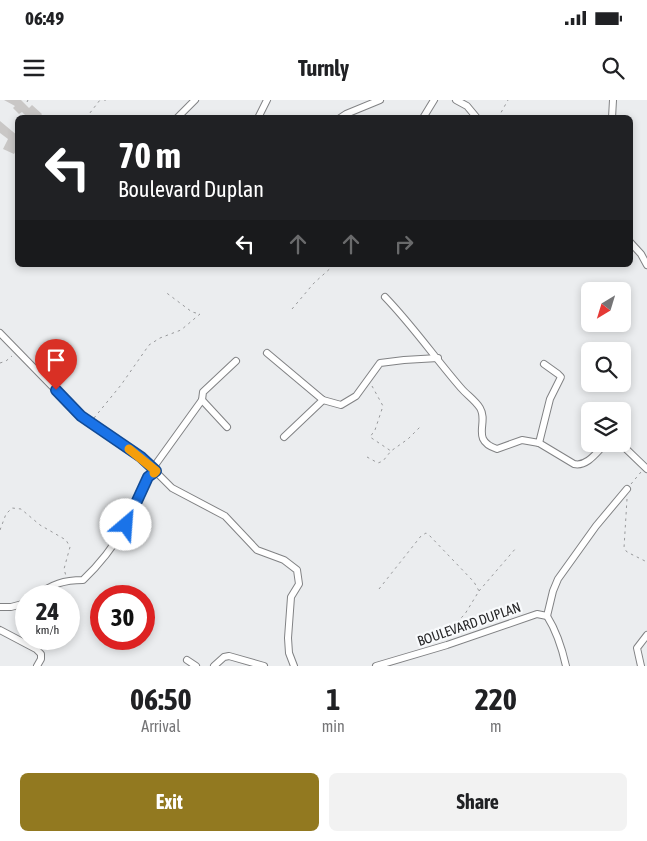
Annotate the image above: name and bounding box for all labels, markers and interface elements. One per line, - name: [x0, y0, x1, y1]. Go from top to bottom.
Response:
- text: 06:49: [25, 7, 64, 29]
- icon: menu: [20, 54, 48, 82]
- icon: search: [599, 54, 627, 82]
- text: Turnly: [298, 55, 349, 81]
- icon: left: [35, 135, 100, 200]
- text: 70 m: [118, 135, 181, 175]
- text: Boulevard Duplan: [118, 176, 264, 202]
- icon: left: [231, 230, 259, 258]
- icon: ahead: [284, 230, 312, 258]
- icon: ahead: [337, 230, 365, 258]
- icon: right: [390, 230, 418, 258]
- north arrow: [581, 282, 631, 332]
- map controls: [581, 282, 631, 452]
- pin: [35, 339, 77, 390]
- button: search: [581, 342, 631, 392]
- icon: arrive: [42, 346, 70, 374]
- button: layers: [581, 402, 631, 452]
- position arrow: [99, 498, 151, 550]
- speed limit sign: 30: [90, 585, 155, 650]
- text: 24: [36, 597, 59, 625]
- street label: BOULEVARD DUPLAN: [415, 599, 523, 649]
- text: km/h: [36, 623, 59, 637]
- text: 06:50: [130, 682, 192, 716]
- text: 1: [326, 682, 340, 716]
- text: 220: [475, 682, 517, 716]
- text: Arrival: [141, 717, 180, 735]
- text: min: [322, 717, 345, 735]
- text: m: [490, 717, 502, 735]
- button: Exit: [20, 773, 319, 831]
- button: Share: [329, 773, 627, 831]

